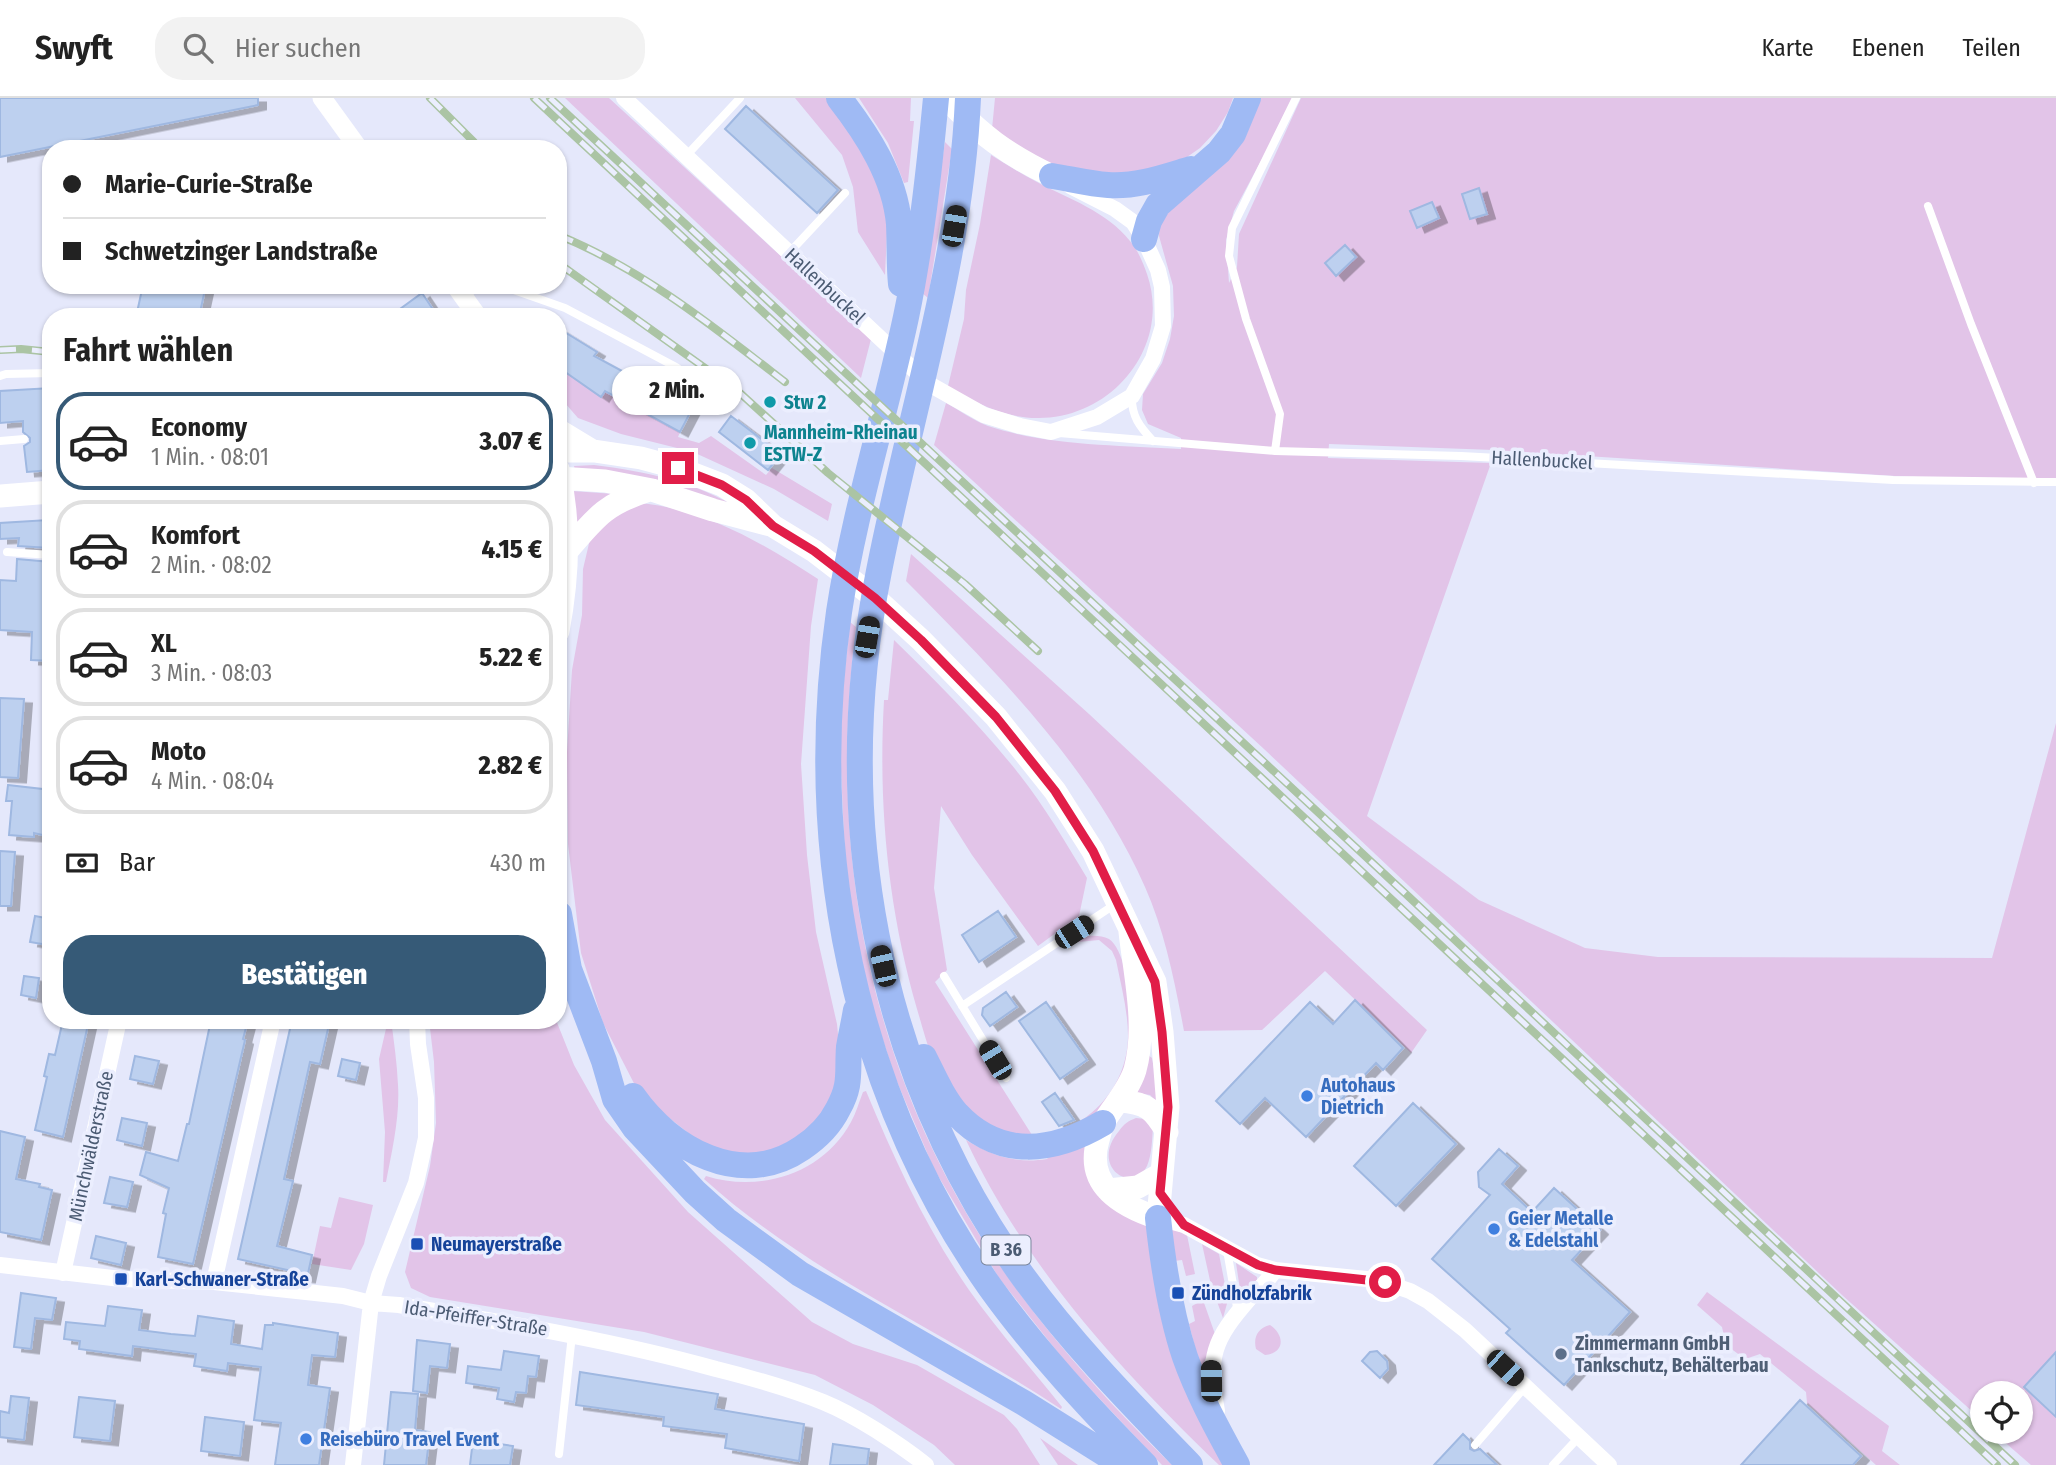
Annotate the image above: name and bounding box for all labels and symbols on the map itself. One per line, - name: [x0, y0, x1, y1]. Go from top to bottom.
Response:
- car: [941, 203, 968, 249]
- street label: Hallenbuckel: [780, 243, 870, 329]
- callout: 2 Min.: [613, 366, 743, 416]
- place label: Stw 2: [784, 391, 827, 414]
- marker: Stw 2: [762, 394, 778, 410]
- place label: Mannheim-Rheinau ESTW-Z: [764, 421, 918, 466]
- marker: Mannheim-Rheinau ESTW-Z: [742, 435, 758, 451]
- street label: Hallenbuckel: [1491, 446, 1593, 474]
- route end: [662, 452, 694, 484]
- car: [854, 614, 881, 660]
- car: [1051, 912, 1098, 952]
- car: [869, 943, 898, 989]
- car: [976, 1037, 1015, 1083]
- street label: Münchwälderstraße: [64, 1069, 118, 1223]
- place label: Autohaus Dietrich: [1320, 1074, 1396, 1119]
- marker: Autohaus Dietrich: [1299, 1088, 1315, 1104]
- place label: Geier Metalle & Edelstahl: [1508, 1207, 1614, 1252]
- marker: Geier Metalle & Edelstahl: [1486, 1221, 1502, 1237]
- place label: Neumayerstraße: [431, 1233, 562, 1256]
- marker: Neumayerstraße: [409, 1236, 425, 1252]
- road number: B 36: [982, 1236, 1030, 1265]
- route start: [1369, 1266, 1401, 1298]
- place label: Karl-Schwaner-Straße: [135, 1268, 309, 1291]
- marker: Karl-Schwaner-Straße: [113, 1271, 129, 1287]
- place label: Zündholzfabrik: [1192, 1282, 1312, 1305]
- marker: Zündholzfabrik: [1170, 1285, 1186, 1301]
- street label: Ida-Pfeiffer-Straße: [403, 1295, 549, 1341]
- place label: Zimmermann GmbH Tankschutz, Behälterbau: [1575, 1332, 1769, 1377]
- car: [1483, 1346, 1528, 1390]
- marker: Zimmermann GmbH Tankschutz, Behälterbau: [1553, 1346, 1569, 1362]
- car: [1201, 1360, 1222, 1402]
- place label: Reisebüro Travel Event: [320, 1428, 499, 1451]
- marker: Reisebüro Travel Event: [298, 1431, 314, 1447]

